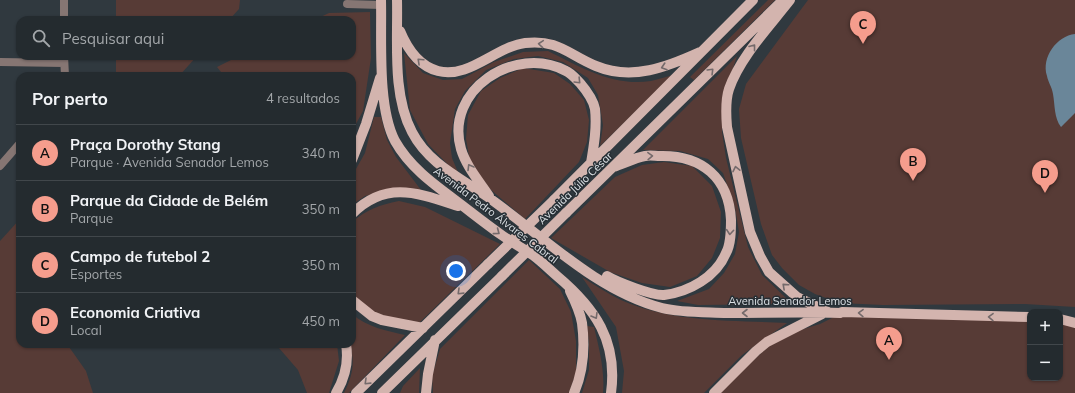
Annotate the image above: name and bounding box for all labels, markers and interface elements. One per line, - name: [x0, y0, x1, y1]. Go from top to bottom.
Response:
- pin: C: [850, 11, 876, 44]
- search box: [16, 16, 356, 60]
- icon: search: [30, 27, 52, 49]
- text: Pesquisar aqui: [62, 29, 164, 48]
- one-way arrow: [538, 39, 544, 48]
- one-way arrow: [749, 45, 756, 52]
- one-way arrow: [417, 58, 425, 66]
- one-way arrow: [661, 62, 668, 71]
- one-way arrow: [706, 68, 714, 76]
- one-way arrow: [573, 76, 581, 84]
- text: Por perto: [32, 88, 108, 109]
- text: 4 resultados: [266, 90, 340, 106]
- text: Praça Dorothy Stang: [70, 135, 221, 154]
- text: A: [40, 145, 50, 161]
- text: 340 m: [302, 145, 340, 161]
- pin: B: [900, 148, 926, 181]
- street label: Avenida Júlio César: [535, 149, 615, 227]
- one-way arrow: [648, 152, 654, 160]
- text: Parque · Avenida Senador Lemos: [70, 154, 269, 170]
- pin: D: [1032, 160, 1058, 193]
- street label: Avenida Pedro Álvares Cabral: [431, 164, 561, 266]
- one-way arrow: [467, 164, 475, 171]
- one-way arrow: [733, 166, 741, 172]
- text: Parque da Cidade de Belém: [70, 191, 268, 210]
- text: B: [41, 201, 49, 217]
- text: 350 m: [302, 201, 340, 217]
- text: Parque: [70, 210, 113, 226]
- one-way arrow: [493, 227, 500, 234]
- one-way arrow: [726, 229, 735, 235]
- text: Campo de futebol 2: [70, 247, 210, 266]
- text: C: [41, 257, 49, 273]
- text: 350 m: [302, 257, 340, 273]
- your location: [446, 261, 466, 281]
- text: Esportes: [70, 266, 122, 282]
- one-way arrow: [782, 284, 789, 291]
- one-way arrow: [457, 287, 465, 295]
- street label: Avenida Senador Lemos: [728, 294, 852, 308]
- text: Economia Criativa: [70, 303, 200, 322]
- one-way arrow: [742, 309, 748, 317]
- one-way arrow: [858, 309, 864, 318]
- map controls: [1027, 309, 1063, 381]
- button: +: [1027, 309, 1063, 345]
- one-way arrow: [590, 312, 597, 319]
- one-way arrow: [988, 312, 994, 321]
- text: D: [40, 313, 50, 329]
- text: 450 m: [302, 313, 340, 329]
- text: Local: [70, 322, 102, 338]
- pin: A: [876, 327, 902, 360]
- button: −: [1027, 345, 1063, 381]
- one-way arrow: [364, 377, 372, 385]

